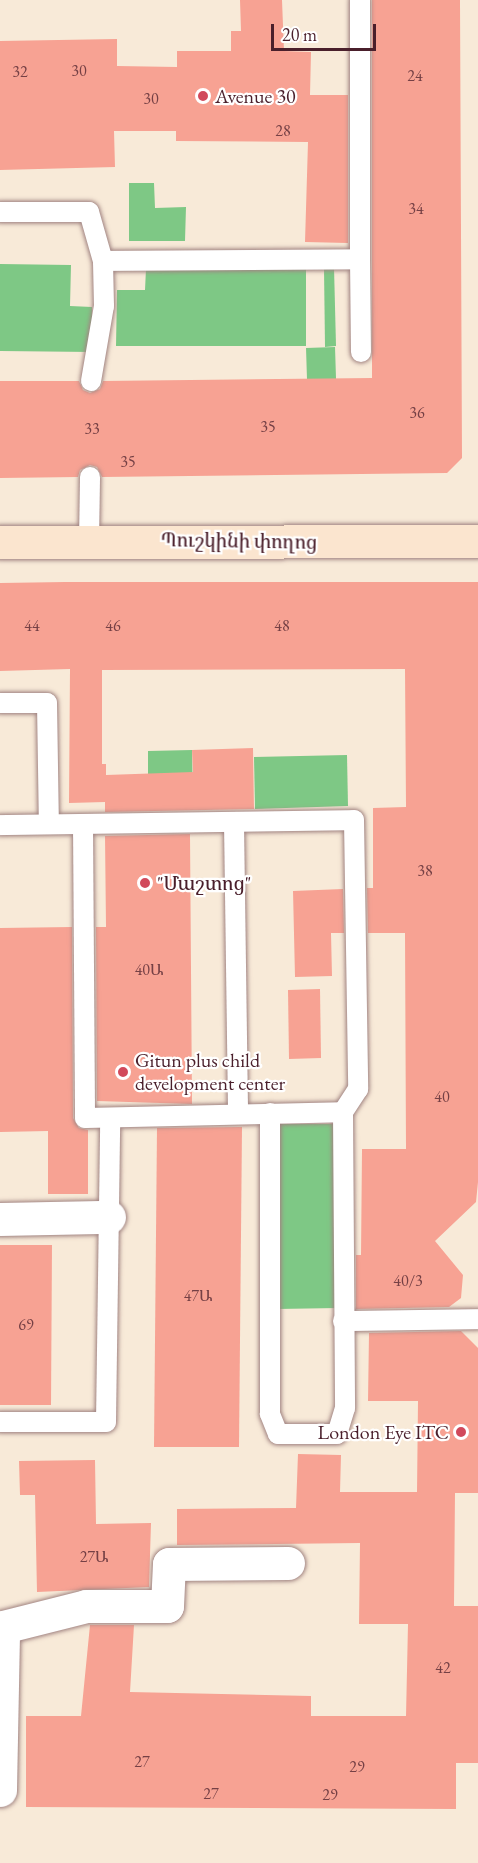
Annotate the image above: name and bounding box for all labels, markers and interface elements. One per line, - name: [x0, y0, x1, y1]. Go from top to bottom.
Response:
- scale bar: [274, 12, 379, 50]
- text: 20 m: [282, 23, 317, 46]
- house number: 30: [71, 61, 87, 81]
- house number: 32: [12, 62, 28, 82]
- house number: 24: [407, 66, 423, 86]
- place label: Avenue 30: [215, 84, 296, 108]
- house number: 30: [143, 89, 159, 109]
- marker: Avenue 30: [196, 89, 210, 103]
- house number: 28: [275, 121, 291, 141]
- house number: 34: [408, 199, 424, 219]
- house number: 36: [409, 403, 425, 423]
- house number: 35: [260, 417, 276, 437]
- house number: 33: [84, 419, 100, 439]
- house number: 35: [120, 452, 136, 472]
- street label: Պուշկինի փողոց: [161, 528, 317, 554]
- house number: 44: [24, 616, 40, 636]
- house number: 46: [105, 616, 121, 636]
- house number: 48: [274, 616, 290, 636]
- house number: 38: [417, 861, 433, 881]
- place label: "Մաշտոց": [157, 871, 251, 895]
- marker: "Մաշտոց": [138, 876, 152, 890]
- house number: 40Ա: [135, 960, 163, 980]
- place label: Gitun plus child development center: [135, 1048, 285, 1095]
- marker: Gitun plus child development center: [116, 1065, 130, 1079]
- house number: 40: [434, 1087, 450, 1107]
- house number: 40/3: [393, 1271, 423, 1291]
- house number: 47Ա: [184, 1286, 212, 1306]
- house number: 69: [18, 1315, 34, 1335]
- place label: London Eye ITC: [318, 1420, 449, 1444]
- marker: London Eye ITC: [454, 1425, 468, 1439]
- house number: 27Ա: [80, 1547, 108, 1567]
- house number: 42: [435, 1658, 451, 1678]
- house number: 27: [134, 1752, 150, 1772]
- house number: 29: [349, 1757, 365, 1777]
- house number: 27: [203, 1784, 219, 1804]
- house number: 29: [322, 1785, 338, 1805]

